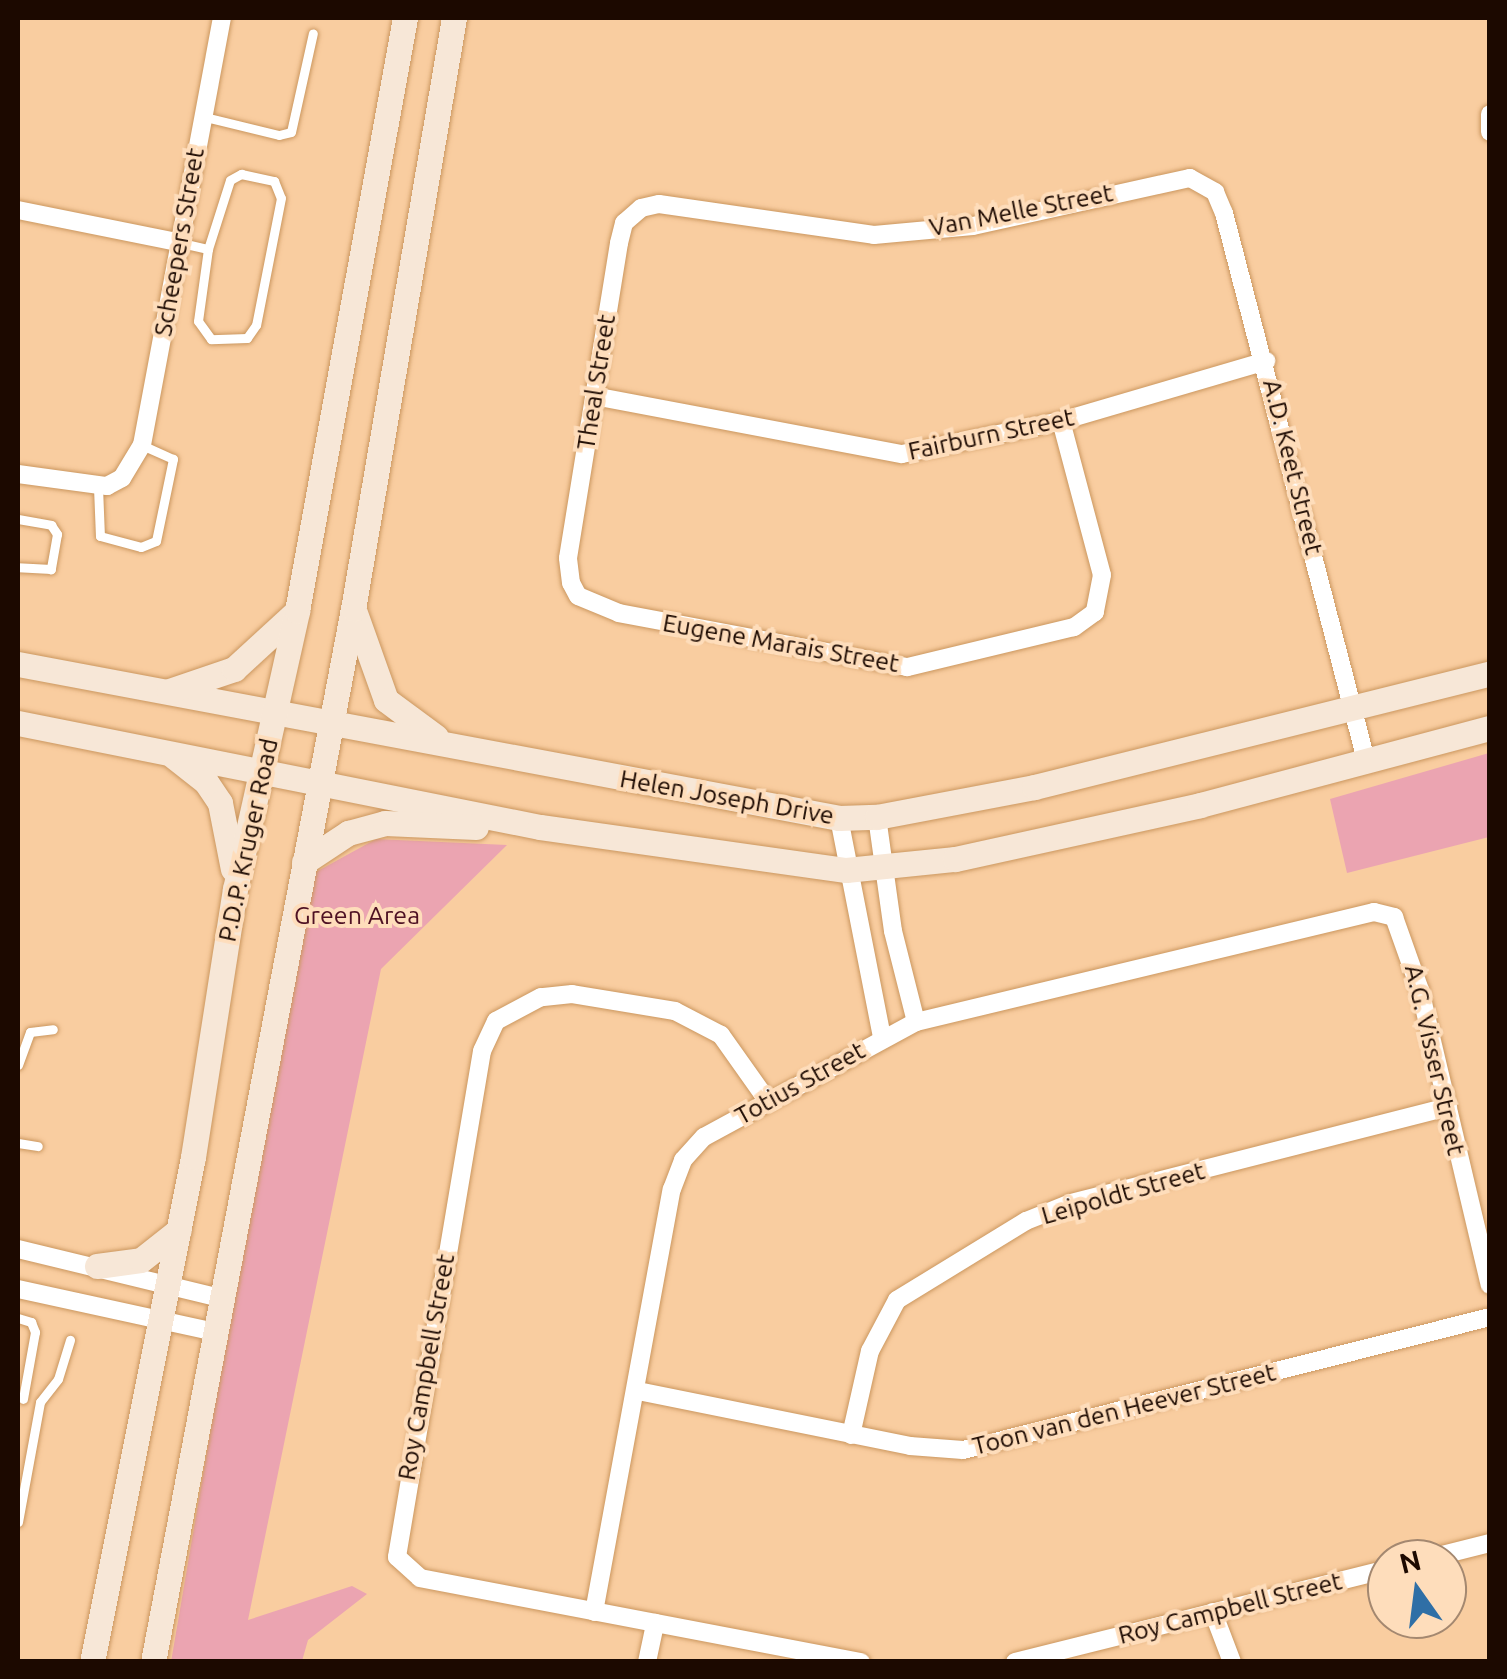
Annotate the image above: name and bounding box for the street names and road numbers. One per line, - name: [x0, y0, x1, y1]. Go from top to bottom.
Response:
- street label: Scheepers Street: [148, 145, 210, 339]
- street label: Van Melle Street: [927, 178, 1115, 242]
- street label: Theal Street: [570, 312, 622, 452]
- street label: A.D. Keet Street: [1257, 376, 1329, 558]
- street label: Fairburn Street: [905, 402, 1077, 466]
- street label: Eugene Marais Street: [661, 607, 901, 679]
- street label: P.D.P. Kruger Road: [212, 736, 284, 944]
- street label: Helen Joseph Drive: [618, 763, 836, 831]
- street label: A.G. Visser Street: [1398, 962, 1472, 1158]
- street label: Totius Street: [730, 1035, 870, 1131]
- street label: Leipoldt Street: [1038, 1155, 1208, 1231]
- street label: Roy Campbell Street: [391, 1251, 461, 1483]
- street label: Toon van den Heever Street: [969, 1357, 1279, 1461]
- street label: Roy Campbell Street: [1115, 1566, 1345, 1650]

